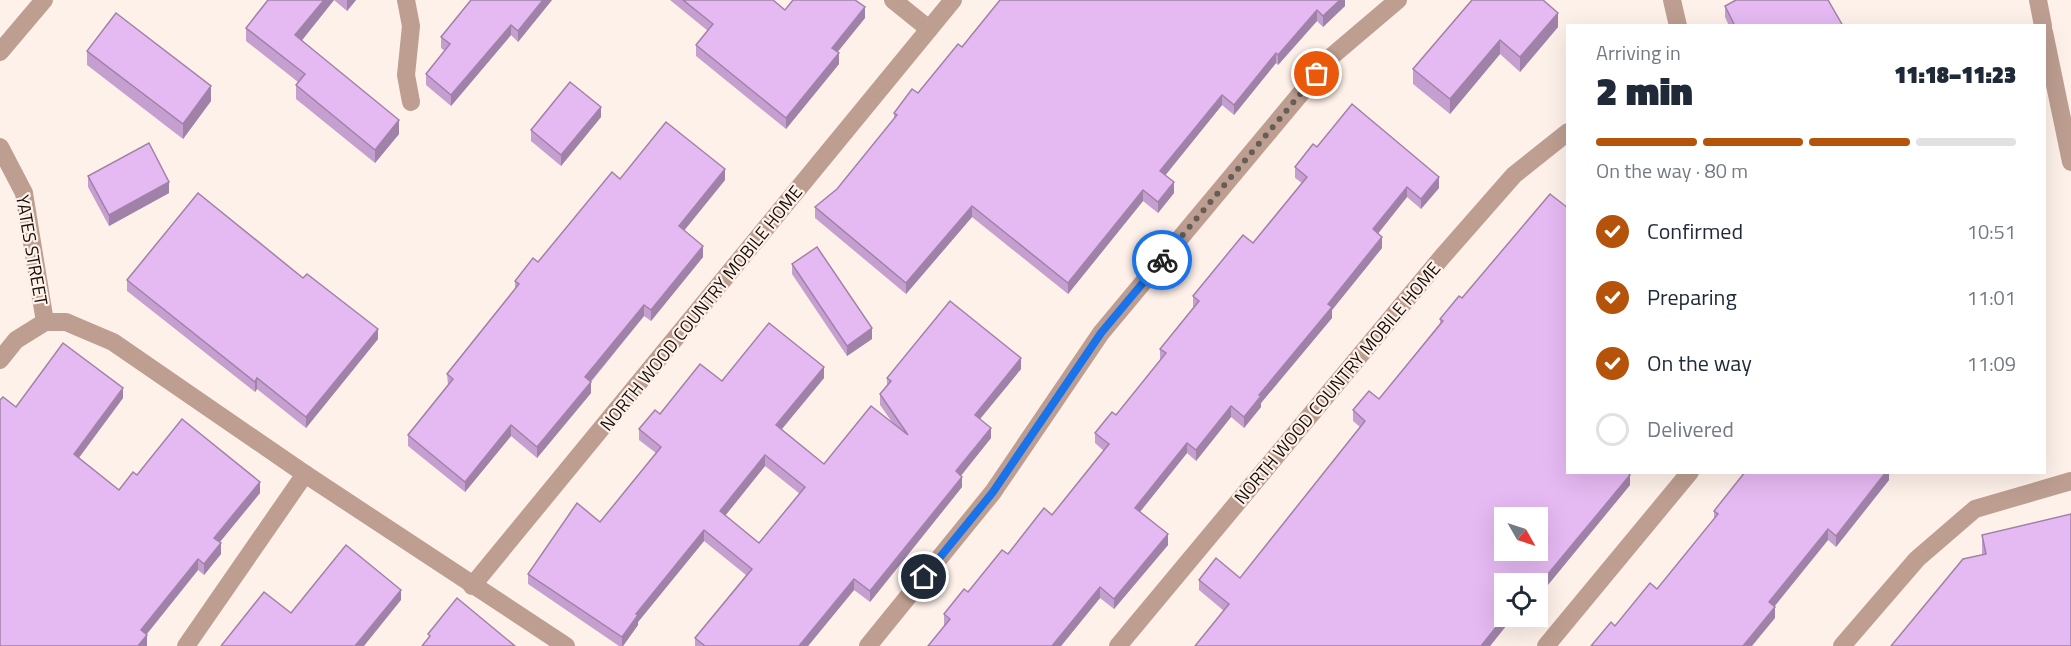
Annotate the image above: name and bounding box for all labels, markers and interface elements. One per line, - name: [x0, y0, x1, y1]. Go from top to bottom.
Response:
- text: Arriving in: [1596, 37, 1681, 68]
- pin: [1291, 48, 1342, 99]
- icon: bag: [1300, 57, 1333, 90]
- text: 11:18–11:23: [1894, 58, 2016, 92]
- text: 2 min: [1596, 61, 1693, 120]
- text: On the way · 80 m: [1596, 155, 1748, 186]
- street label: NORTH WOOD COUNTRY MOBILE HOME: [593, 179, 809, 437]
- street label: YATES STREET: [9, 193, 55, 308]
- text: Confirmed: [1647, 214, 1743, 248]
- icon: check: [1596, 215, 1629, 248]
- text: 10:51: [1967, 216, 2016, 247]
- courier: [1132, 230, 1192, 290]
- icon: bike: [1146, 244, 1179, 277]
- street label: NORTH WOOD COUNTRY MOBILE HOME: [1227, 256, 1447, 510]
- text: Preparing: [1647, 280, 1737, 314]
- icon: check: [1596, 281, 1629, 314]
- text: 11:01: [1967, 282, 2016, 313]
- text: On the way: [1647, 346, 1752, 380]
- icon: check: [1596, 347, 1629, 380]
- text: 11:09: [1967, 348, 2016, 379]
- text: Delivered: [1647, 412, 1734, 446]
- north arrow: [1494, 507, 1548, 561]
- map controls: [1494, 507, 1548, 627]
- pin: [898, 551, 949, 602]
- icon: home: [907, 560, 940, 593]
- button: locate: [1494, 573, 1548, 627]

